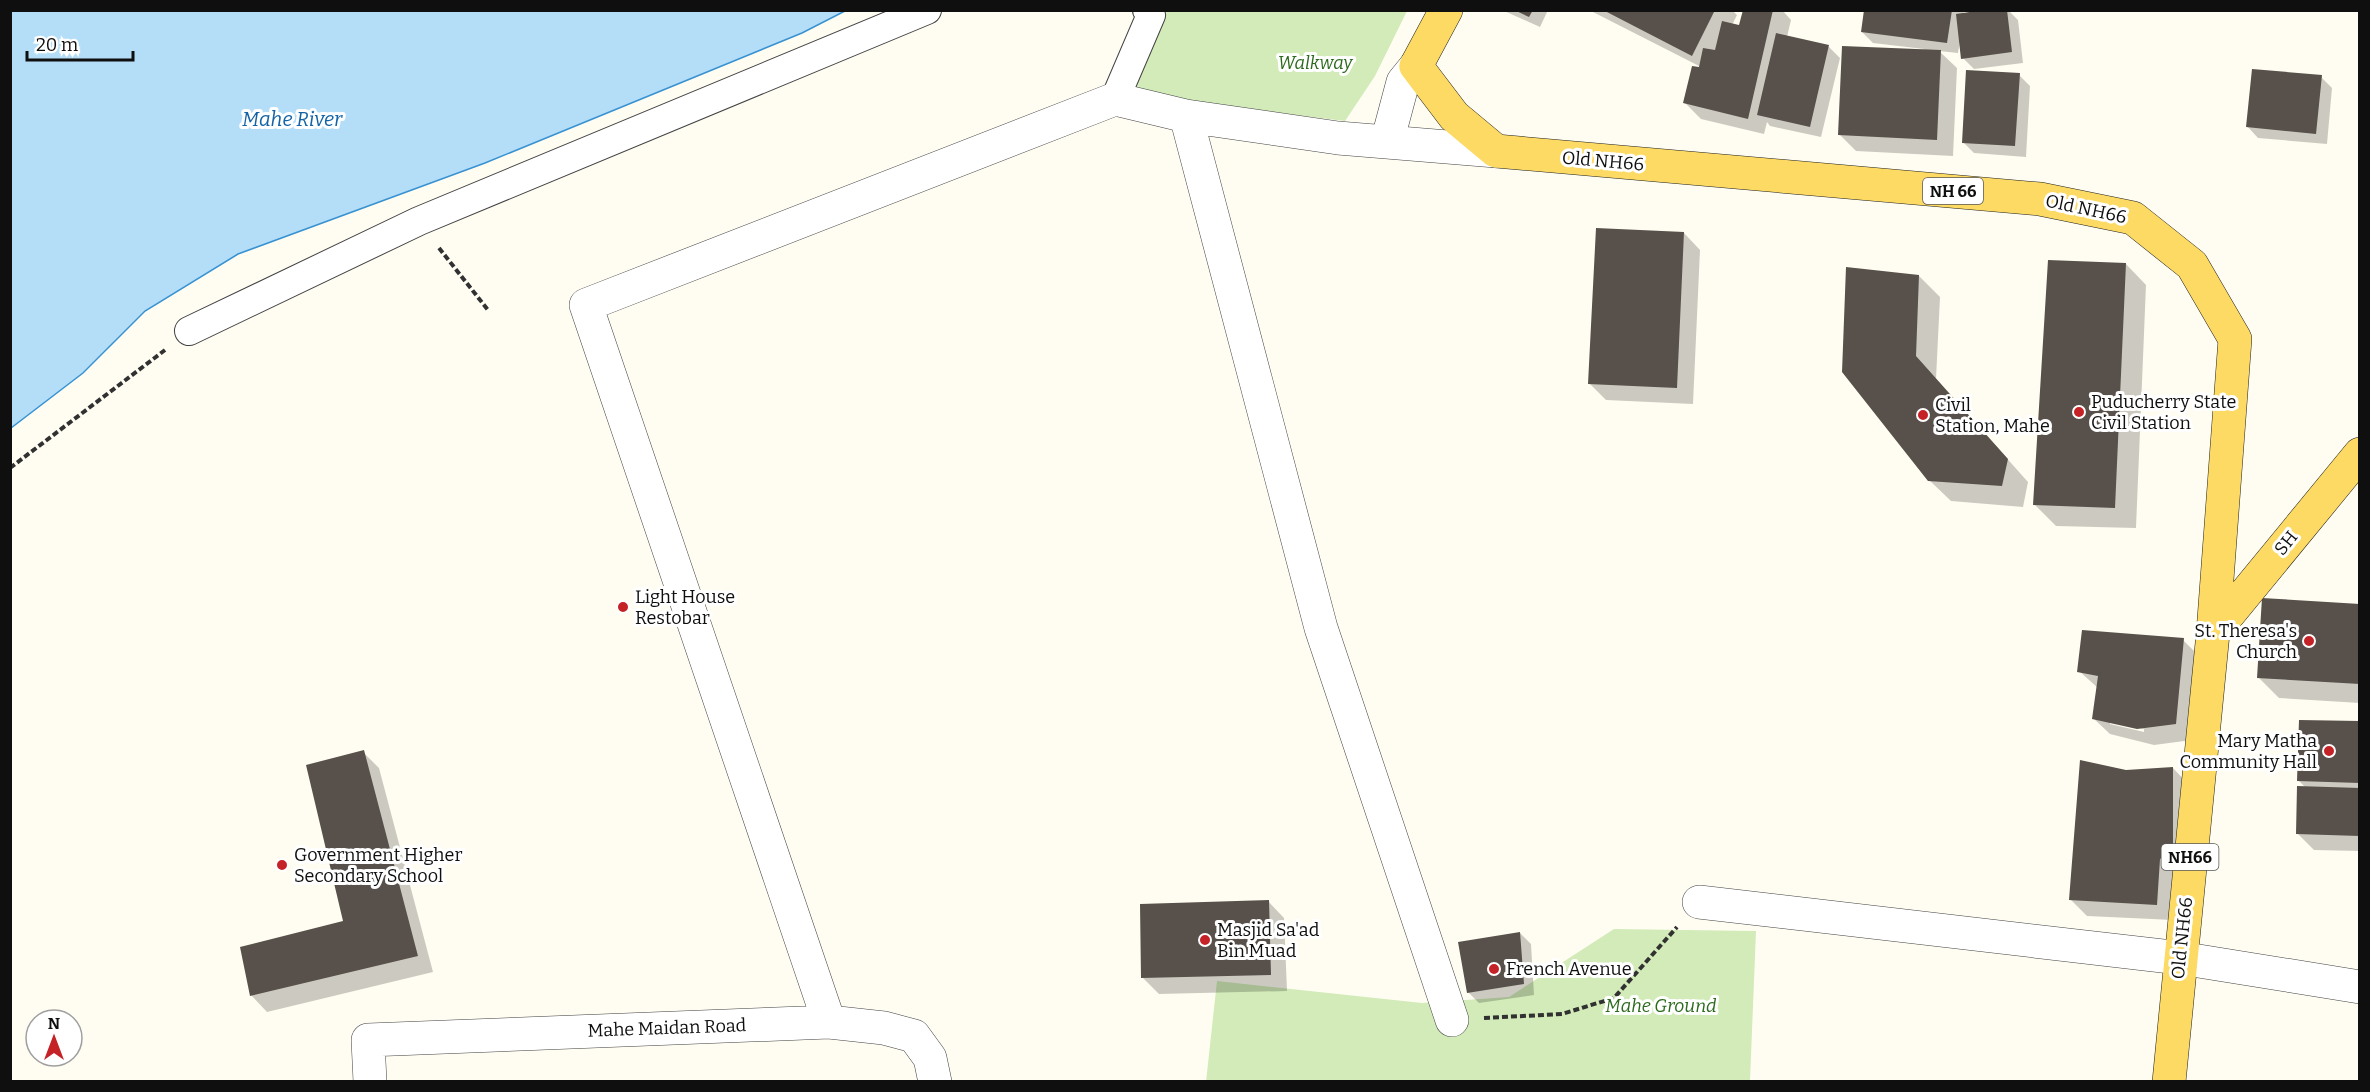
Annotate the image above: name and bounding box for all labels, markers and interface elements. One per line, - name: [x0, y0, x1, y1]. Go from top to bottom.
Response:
- scale bar: [27, 24, 134, 62]
- text: 20 m: [36, 34, 78, 56]
- park label: Walkway: [1278, 52, 1353, 74]
- water label: Mahe River: [242, 107, 343, 131]
- street label: Old NH66: [1561, 146, 1645, 176]
- road number: NH 66: [1923, 178, 1983, 204]
- street label: Old NH66: [2043, 190, 2129, 228]
- place label: Puducherry State Civil Station: [2091, 391, 2236, 434]
- place label: Civil Station, Mahe: [1935, 394, 2050, 437]
- marker: Puducherry State Civil Station: [2072, 405, 2086, 419]
- marker: Civil Station, Mahe: [1916, 408, 1930, 422]
- street label: SH: [2270, 526, 2302, 560]
- place label: Light House Restobar: [635, 586, 735, 629]
- marker: Light House Restobar: [616, 600, 630, 614]
- place label: St. Theresa's Church: [2194, 620, 2297, 663]
- marker: St. Theresa's Church: [2302, 634, 2316, 648]
- place label: Mary Matha Community Hall: [2180, 730, 2317, 773]
- marker: Mary Matha Community Hall: [2322, 744, 2336, 758]
- place label: Government Higher Secondary School: [294, 844, 462, 887]
- road number: NH66: [2162, 844, 2218, 870]
- marker: Government Higher Secondary School: [275, 858, 289, 872]
- street label: Old NH66: [2167, 896, 2197, 980]
- place label: Masjid Sa'ad Bin Muad: [1217, 919, 1320, 962]
- marker: Masjid Sa'ad Bin Muad: [1198, 933, 1212, 947]
- place label: French Avenue: [1506, 958, 1632, 980]
- marker: French Avenue: [1487, 962, 1501, 976]
- park label: Mahe Ground: [1605, 995, 1717, 1017]
- north arrow: [24, 1008, 84, 1068]
- text: N: [48, 1014, 60, 1033]
- street label: Mahe Maidan Road: [587, 1014, 747, 1042]

